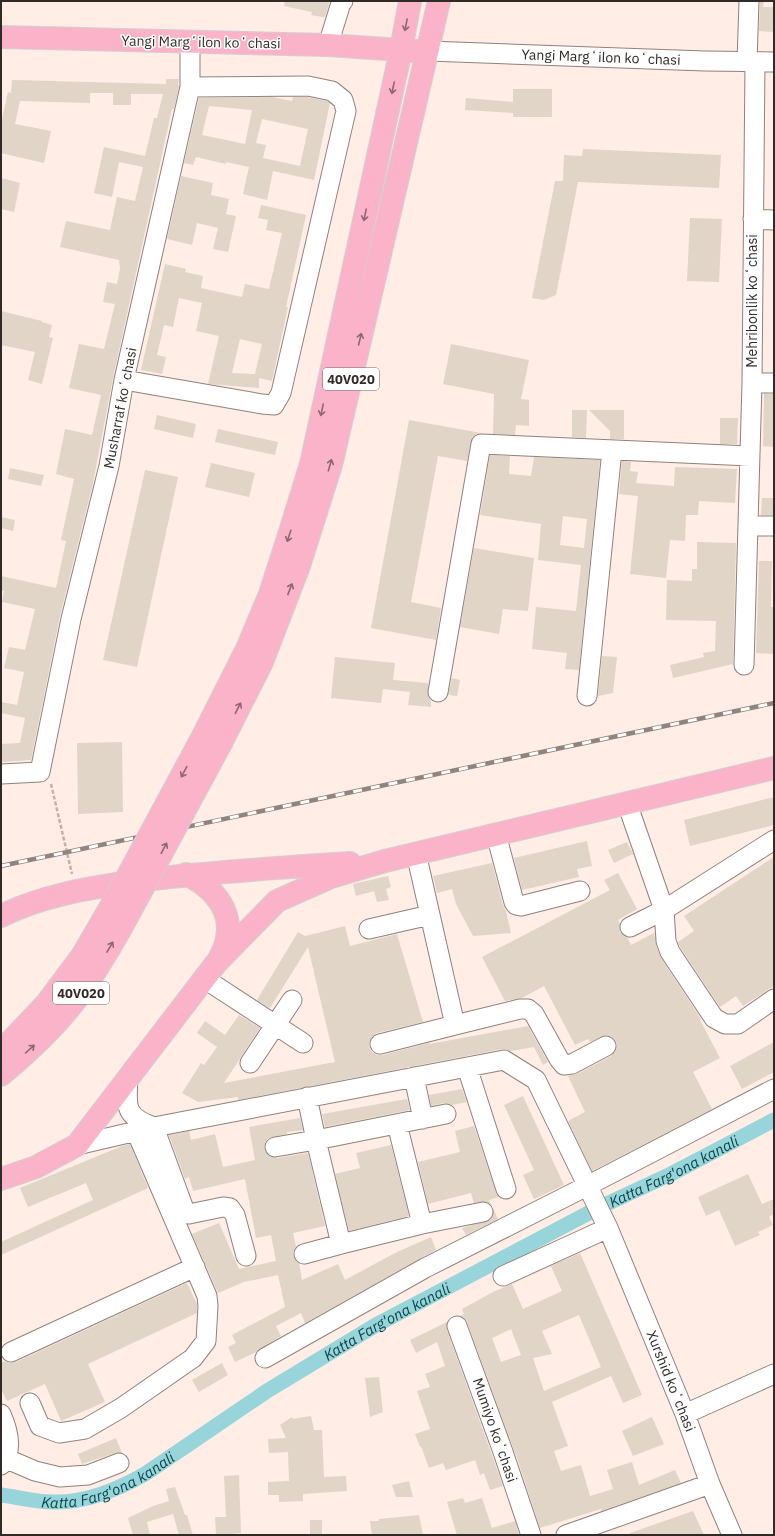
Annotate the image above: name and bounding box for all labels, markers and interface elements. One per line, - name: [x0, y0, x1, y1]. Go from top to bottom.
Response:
- one-way arrow: [401, 19, 409, 32]
- street label: Yangi Margʻilon koʻchasi: [121, 32, 281, 52]
- street label: Yangi Margʻilon koʻchasi: [521, 45, 681, 69]
- one-way arrow: [388, 81, 396, 94]
- one-way arrow: [361, 208, 369, 221]
- street label: Mehribonlik koʻchasi: [743, 234, 761, 368]
- one-way arrow: [357, 333, 365, 346]
- street label: Musharraf koʻchasi: [99, 346, 141, 470]
- road number: 40V020: [323, 368, 379, 390]
- one-way arrow: [318, 404, 326, 417]
- one-way arrow: [327, 459, 334, 472]
- one-way arrow: [285, 529, 292, 542]
- one-way arrow: [287, 584, 295, 596]
- one-way arrow: [235, 702, 243, 714]
- one-way arrow: [179, 766, 187, 778]
- one-way arrow: [161, 842, 169, 854]
- one-way arrow: [107, 941, 115, 953]
- road number: 40V020: [53, 982, 109, 1004]
- one-way arrow: [25, 1045, 35, 1054]
- water label: Katta Farg'ona kanali: [606, 1131, 742, 1211]
- water label: Katta Farg'ona kanali: [320, 1278, 453, 1364]
- street label: Xurshid koʻchasi: [643, 1328, 699, 1434]
- street label: Mumiyo koʻchasi: [469, 1375, 521, 1485]
- water label: Katta Farg'ona kanali: [41, 1447, 178, 1512]

